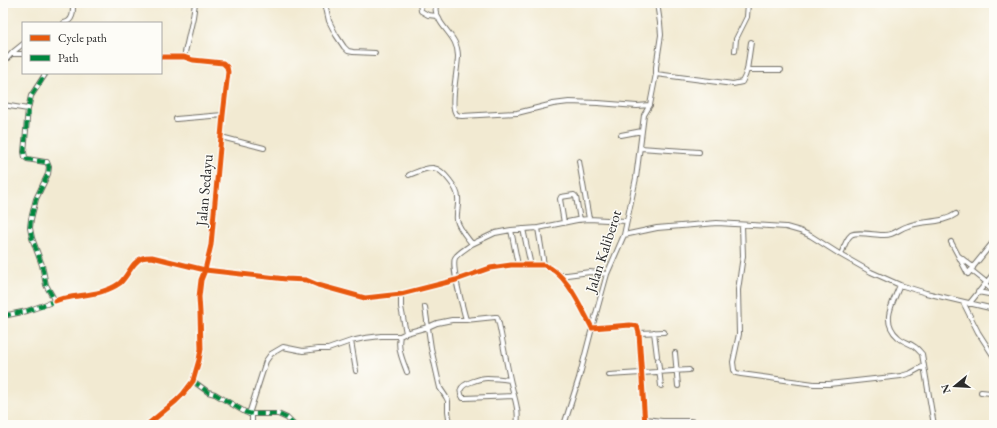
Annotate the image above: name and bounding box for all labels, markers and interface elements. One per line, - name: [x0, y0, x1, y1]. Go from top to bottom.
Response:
- legend: [22, 22, 162, 74]
- text: Cycle path: [58, 30, 107, 46]
- text: Path: [58, 50, 79, 66]
- street label: Jalan Sedayu: [191, 153, 217, 229]
- street label: Jalan Kaliberot: [580, 207, 625, 297]
- north arrow: [935, 366, 975, 406]
- text: N: [937, 383, 954, 395]

